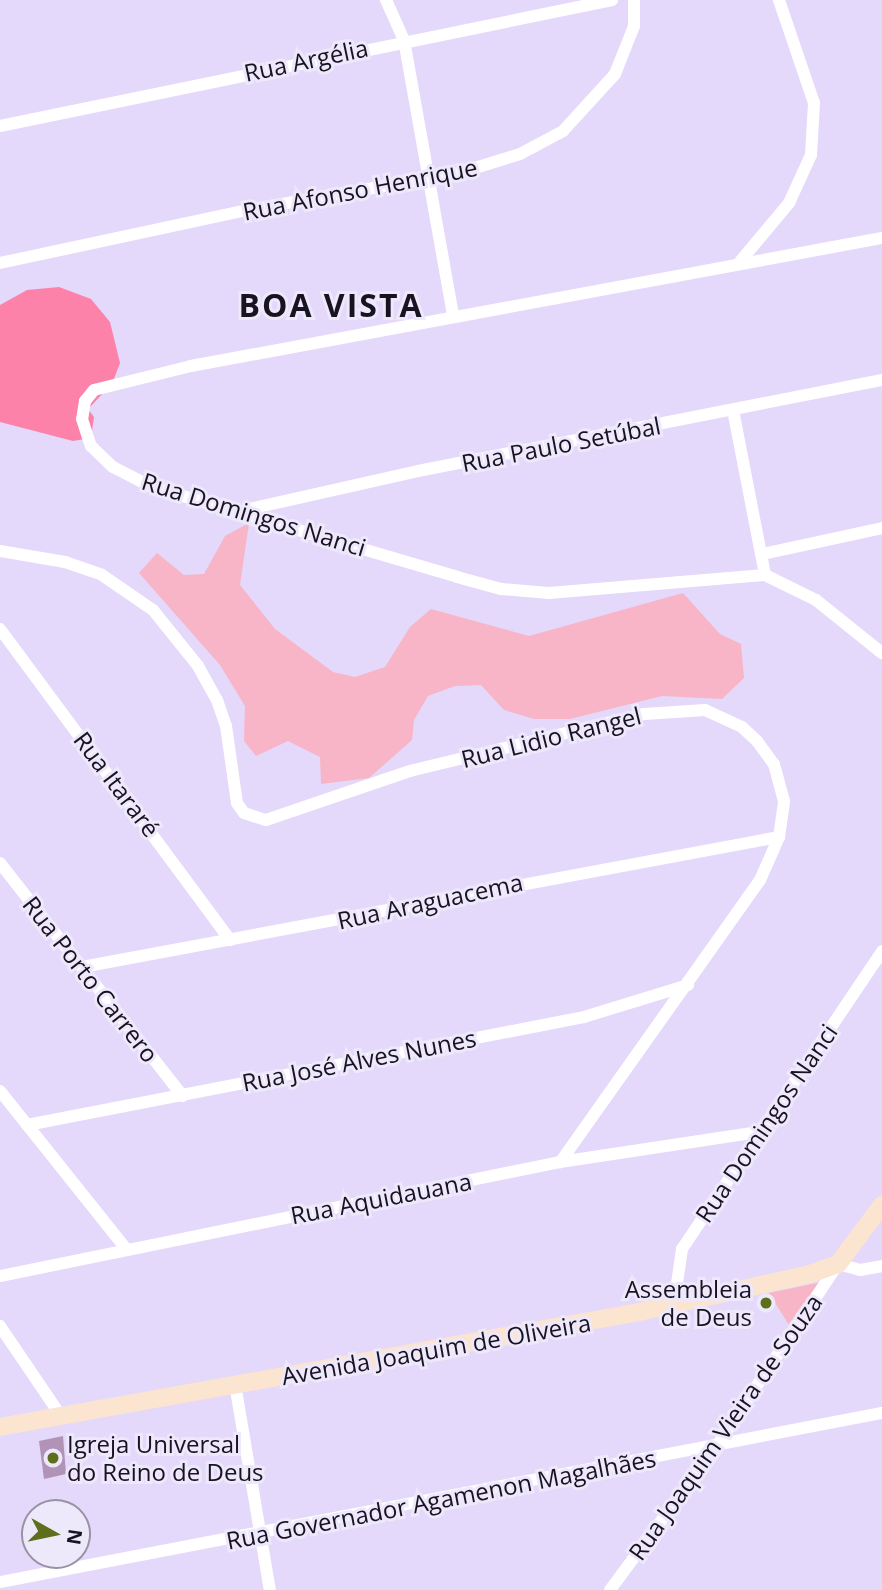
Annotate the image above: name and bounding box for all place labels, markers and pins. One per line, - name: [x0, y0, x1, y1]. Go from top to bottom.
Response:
- place label: Assembleia de Deus: [625, 1275, 752, 1331]
- marker: Assembleia de Deus: [758, 1295, 774, 1311]
- place label: Igreja Universal do Reino de Deus: [67, 1430, 264, 1486]
- marker: Igreja Universal do Reino de Deus: [45, 1450, 61, 1466]

